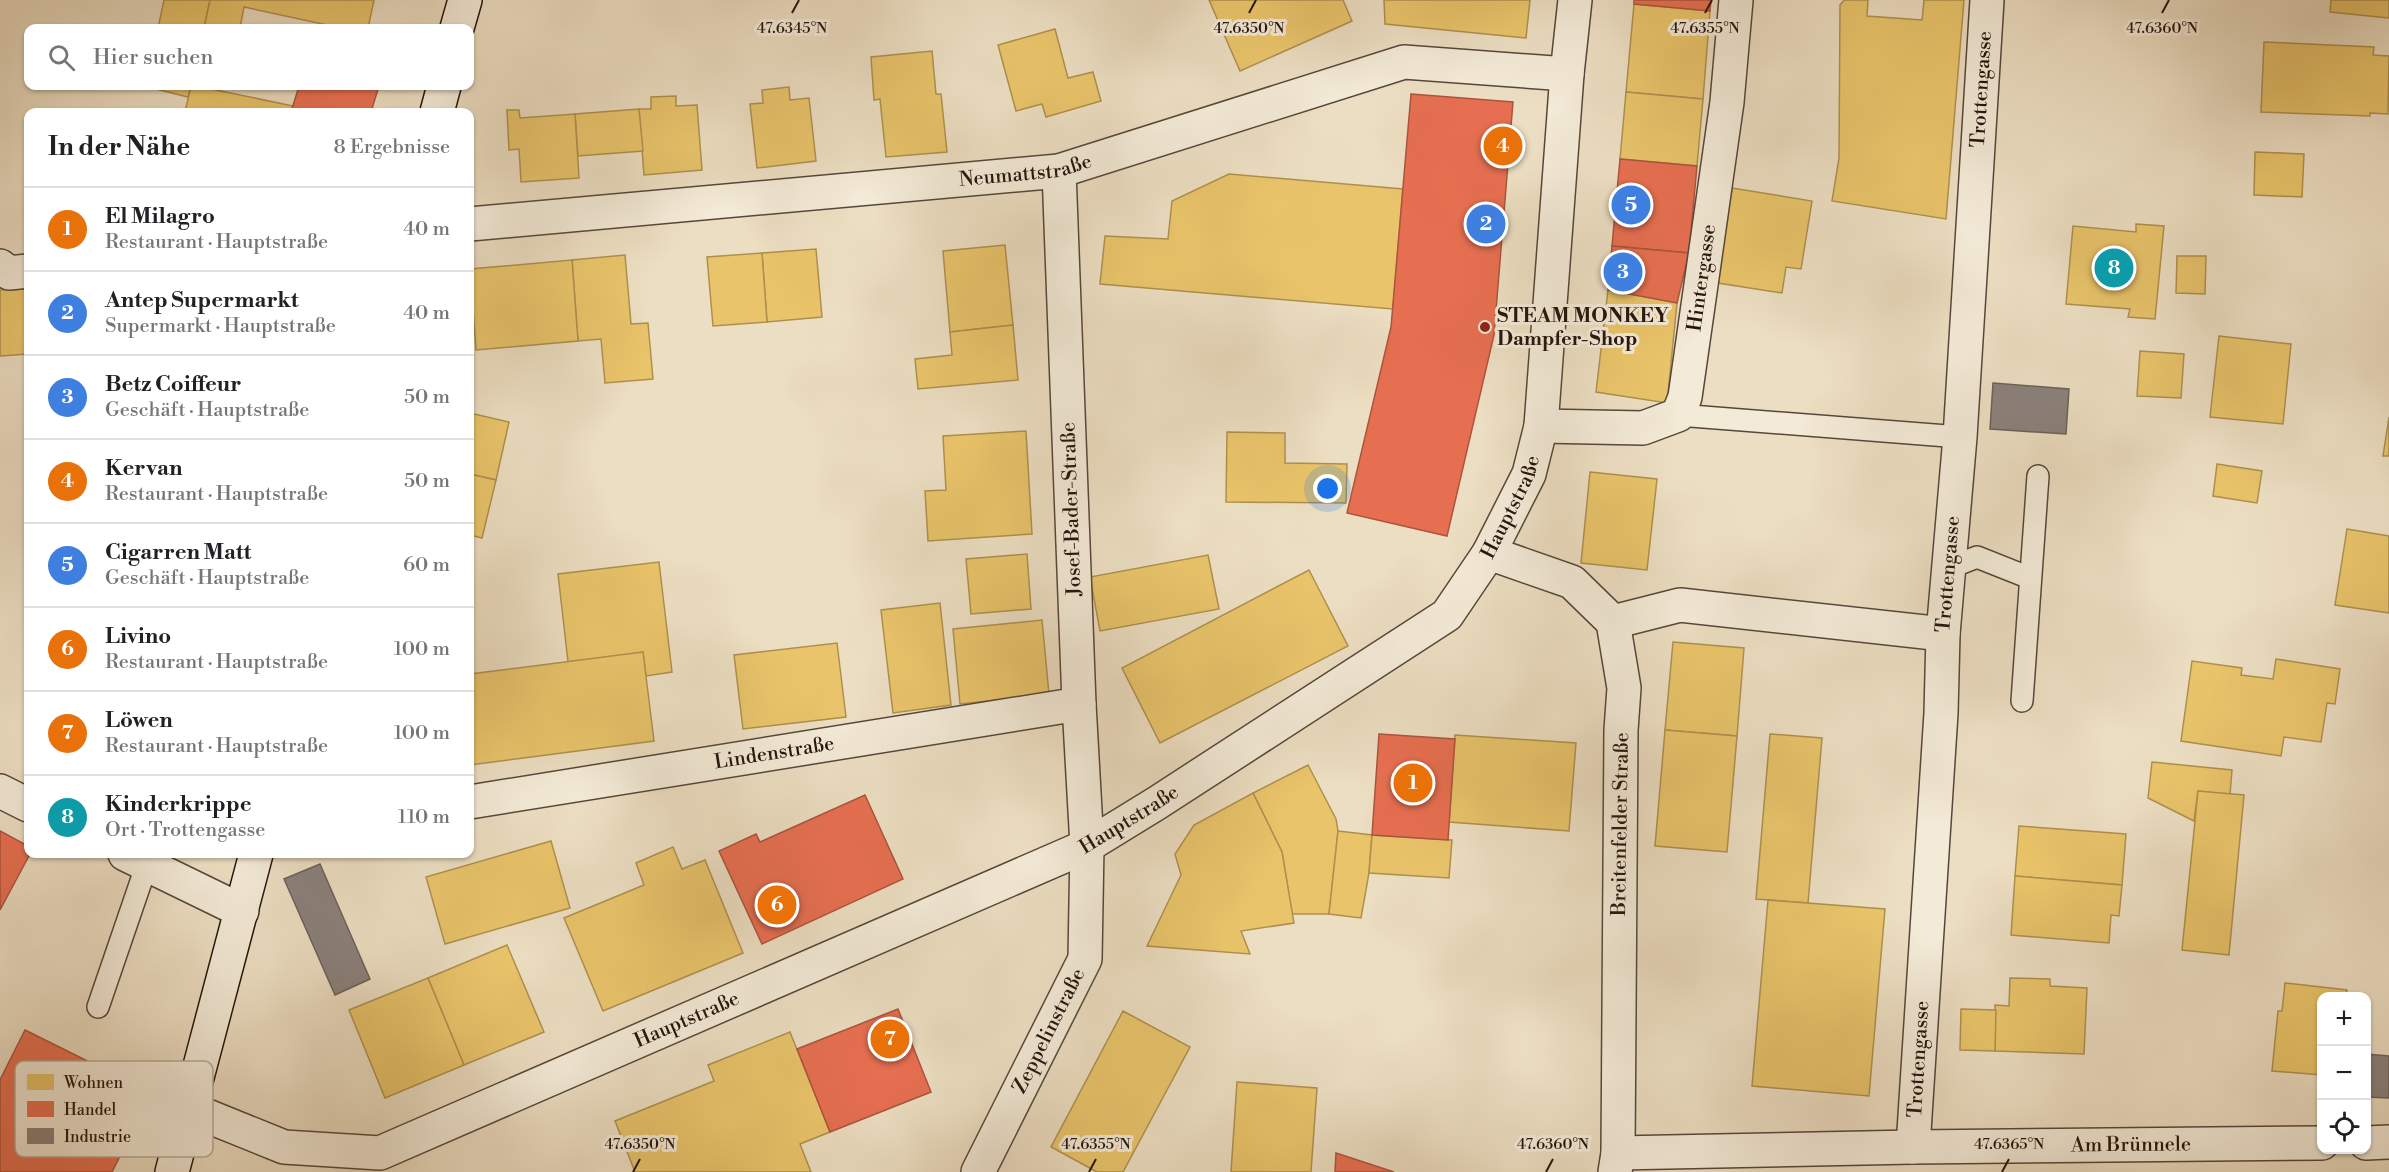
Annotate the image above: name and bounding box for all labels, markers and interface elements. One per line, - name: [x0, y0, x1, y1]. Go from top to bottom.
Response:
- text: 47.6345°N: [757, 19, 827, 38]
- text: 47.6350°N: [1213, 19, 1285, 38]
- text: 47.6355°N: [1670, 19, 1740, 38]
- text: 47.6360°N: [2126, 19, 2198, 38]
- search box: [24, 24, 474, 90]
- street label: Trottengasse: [1965, 30, 1998, 148]
- icon: search: [45, 41, 78, 74]
- text: Hier suchen: [93, 44, 213, 71]
- pin: 4: [1484, 124, 1522, 168]
- text: In der Nähe: [48, 131, 190, 163]
- text: 8 Ergebnisse: [334, 135, 450, 160]
- street label: Neumattstraße: [958, 149, 1095, 192]
- pin: 5: [1612, 182, 1650, 228]
- pin: 2: [1466, 202, 1506, 246]
- text: El Milagro: [105, 203, 215, 230]
- text: 1: [63, 217, 72, 242]
- text: 40 m: [403, 217, 450, 242]
- street label: Hintergasse: [1682, 223, 1722, 333]
- text: Restaurant · Hauptstraße: [105, 230, 328, 255]
- pin: 8: [2094, 246, 2134, 290]
- pin: 3: [1604, 250, 1642, 294]
- text: Antep Supermarkt: [105, 287, 299, 314]
- text: 2: [61, 301, 74, 326]
- text: 40 m: [403, 301, 450, 326]
- place label: STEAM MONKEY Dampfer-Shop: [1497, 304, 1670, 352]
- text: Supermarkt · Hauptstraße: [105, 314, 336, 339]
- marker: STEAM MONKEY Dampfer-Shop: [1478, 320, 1492, 334]
- text: Betz Coiffeur: [105, 371, 241, 398]
- text: 3: [61, 385, 74, 410]
- text: 50 m: [404, 385, 450, 410]
- text: Geschäft · Hauptstraße: [105, 398, 309, 423]
- street label: Josef-Bader-Straße: [1056, 422, 1088, 597]
- street label: Hauptstraße: [1476, 453, 1546, 563]
- text: Kervan: [105, 455, 183, 482]
- text: 4: [61, 469, 74, 494]
- text: 50 m: [404, 469, 450, 494]
- your location: [1313, 474, 1342, 503]
- text: Restaurant · Hauptstraße: [105, 482, 328, 507]
- street label: Trottengasse: [1931, 515, 1966, 633]
- text: Cigarren Matt: [105, 539, 251, 566]
- text: 5: [61, 553, 74, 578]
- text: 60 m: [403, 553, 450, 578]
- text: Geschäft · Hauptstraße: [105, 566, 309, 591]
- text: Livino: [105, 623, 171, 650]
- text: 6: [61, 637, 74, 662]
- text: 100 m: [394, 637, 450, 662]
- text: Restaurant · Hauptstraße: [105, 650, 328, 675]
- text: Löwen: [105, 707, 173, 734]
- text: 7: [62, 721, 73, 746]
- text: 100 m: [394, 721, 450, 746]
- street label: Lindenstraße: [712, 731, 836, 775]
- street label: Breitenfelder Straße: [1607, 732, 1635, 917]
- text: Restaurant · Hauptstraße: [105, 734, 328, 759]
- pin: 1: [1394, 760, 1432, 806]
- street label: Hauptstraße: [1075, 780, 1184, 860]
- text: Kinderkrippe: [105, 791, 252, 818]
- text: 8: [61, 805, 74, 830]
- text: 110 m: [398, 805, 450, 830]
- text: Ort · Trottengasse: [105, 818, 265, 843]
- pin: 6: [758, 882, 796, 928]
- street label: Zeppelinstraße: [1007, 964, 1091, 1098]
- street label: Hauptstraße: [630, 986, 743, 1054]
- map controls: [2317, 992, 2371, 1154]
- button: +: [2317, 992, 2371, 1046]
- street label: Trottengasse: [1902, 1000, 1935, 1118]
- pin: 7: [870, 1016, 910, 1062]
- button: −: [2317, 1046, 2371, 1100]
- legend: [15, 1061, 213, 1157]
- text: Wohnen: [63, 1073, 124, 1093]
- text: Handel: [64, 1100, 117, 1120]
- button: locate: [2317, 1100, 2371, 1154]
- text: Industrie: [64, 1127, 131, 1147]
- street label: Am Brünnele: [2070, 1132, 2191, 1158]
- text: 47.6350°N: [604, 1135, 676, 1154]
- text: 47.6355°N: [1061, 1135, 1131, 1154]
- text: 47.6360°N: [1517, 1135, 1589, 1154]
- text: 47.6365°N: [1974, 1135, 2044, 1154]

